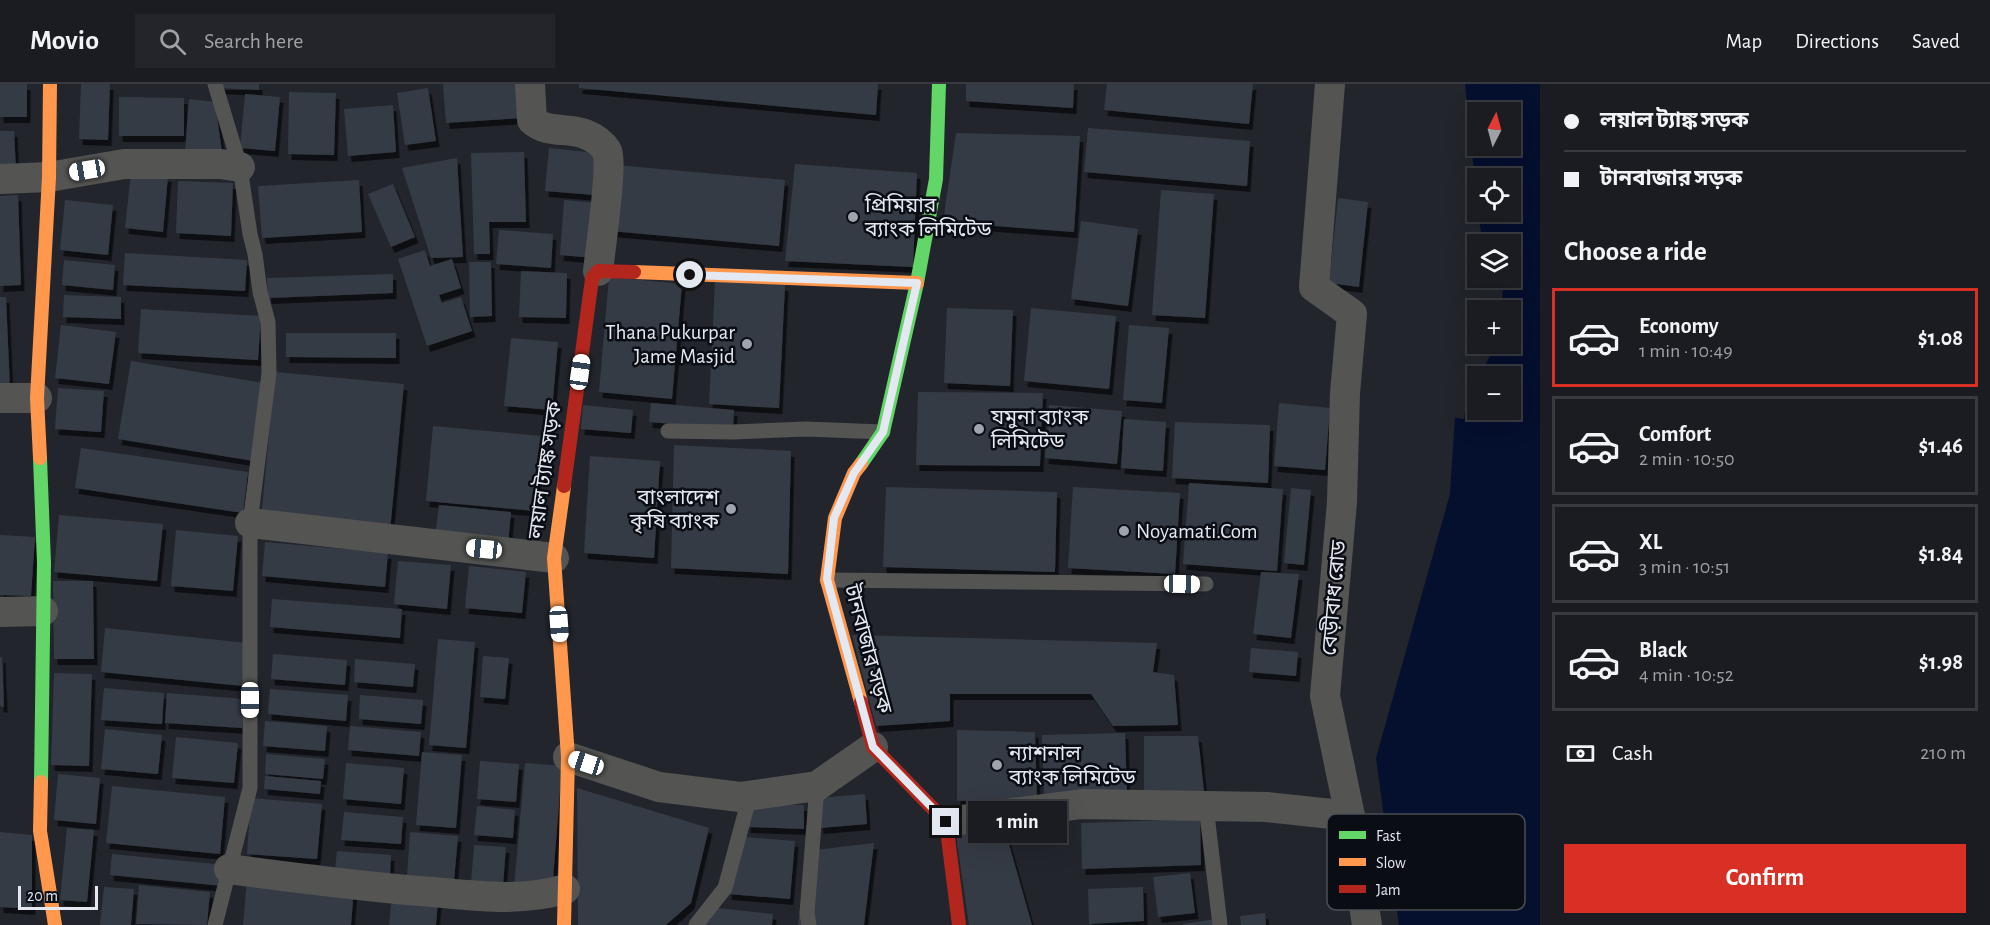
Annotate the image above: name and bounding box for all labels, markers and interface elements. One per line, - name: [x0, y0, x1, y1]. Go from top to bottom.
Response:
- search box: [135, 14, 555, 68]
- icon: search: [156, 25, 189, 58]
- text: Movio: [30, 27, 99, 55]
- text: Search here: [204, 30, 303, 52]
- text: Map: [1726, 31, 1762, 52]
- text: Directions: [1795, 31, 1879, 52]
- text: Saved: [1912, 31, 1960, 52]
- north arrow: [1467, 102, 1521, 156]
- map controls: [1467, 102, 1521, 420]
- text: লয়াল ট্যাঙ্ক সড়ক: [1600, 109, 1749, 131]
- car: [68, 158, 106, 182]
- text: টানবাজার সড়ক: [1600, 167, 1742, 189]
- button: locate: [1467, 168, 1521, 222]
- place label: প্রিমিয়ার ব্যাংক লিমিটেড: [864, 193, 993, 240]
- marker: প্রিমিয়ার ব্যাংক লিমিটেড: [846, 210, 860, 224]
- button: layers: [1467, 234, 1521, 288]
- text: Choose a ride: [1564, 238, 1707, 265]
- route start: [676, 261, 703, 288]
- button: +: [1467, 300, 1521, 354]
- icon: car: [1567, 311, 1621, 365]
- text: Economy: [1639, 315, 1719, 337]
- place label: Thana Pukurpar Jame Masjid: [605, 322, 735, 367]
- text: $1.08: [1918, 327, 1963, 349]
- marker: Thana Pukurpar Jame Masjid: [740, 337, 754, 351]
- text: 1 min · 10:49: [1639, 341, 1733, 361]
- car: [569, 353, 591, 391]
- button: −: [1467, 366, 1521, 420]
- street label: লয়াল ট্যাঙ্ক সড়ক: [523, 399, 565, 541]
- place label: যমুনা ব্যাংক লিমিটেড: [990, 407, 1090, 452]
- icon: car: [1567, 419, 1621, 473]
- marker: যমুনা ব্যাংক লিমিটেড: [972, 422, 986, 436]
- text: Comfort: [1639, 423, 1711, 445]
- text: $1.46: [1918, 435, 1963, 457]
- text: 2 min · 10:50: [1639, 449, 1735, 469]
- place label: বাংলাদেশ কৃষি ব্যাংক: [629, 487, 720, 534]
- marker: বাংলাদেশ কৃষি ব্যাংক: [724, 502, 738, 516]
- place label: Noyamati.Com: [1136, 521, 1258, 542]
- marker: Noyamati.Com: [1117, 524, 1131, 538]
- icon: car: [1567, 527, 1621, 581]
- text: XL: [1639, 531, 1662, 553]
- car: [465, 538, 503, 560]
- street label: বেড়ীবাধ রোড: [1317, 538, 1350, 656]
- text: $1.84: [1918, 543, 1963, 565]
- text: 3 min · 10:51: [1639, 557, 1730, 577]
- car: [1164, 575, 1200, 593]
- street label: টানবাজার সড়ক: [840, 581, 897, 717]
- car: [549, 605, 569, 643]
- icon: car: [1567, 635, 1621, 689]
- text: Black: [1639, 639, 1687, 661]
- text: $1.98: [1919, 651, 1963, 673]
- text: 4 min · 10:52: [1639, 665, 1734, 685]
- car: [241, 682, 259, 718]
- icon: cash: [1564, 737, 1597, 770]
- text: Cash: [1612, 742, 1653, 764]
- place label: ন্যাশনাল ব্যাংক লিমিটেড: [1008, 743, 1137, 788]
- text: 210 m: [1920, 743, 1966, 763]
- car: [566, 749, 606, 777]
- marker: ন্যাশনাল ব্যাংক লিমিটেড: [990, 758, 1004, 772]
- callout: 1 min: [967, 801, 1066, 843]
- route end: [932, 808, 959, 835]
- text: 1 min: [996, 812, 1039, 832]
- legend: [1327, 814, 1525, 910]
- text: Fast: [1376, 828, 1401, 844]
- button: Confirm: [1564, 844, 1966, 913]
- text: Slow: [1376, 855, 1406, 871]
- text: Jam: [1376, 882, 1401, 898]
- scale bar: [18, 883, 98, 910]
- text: 20 m: [27, 888, 58, 904]

